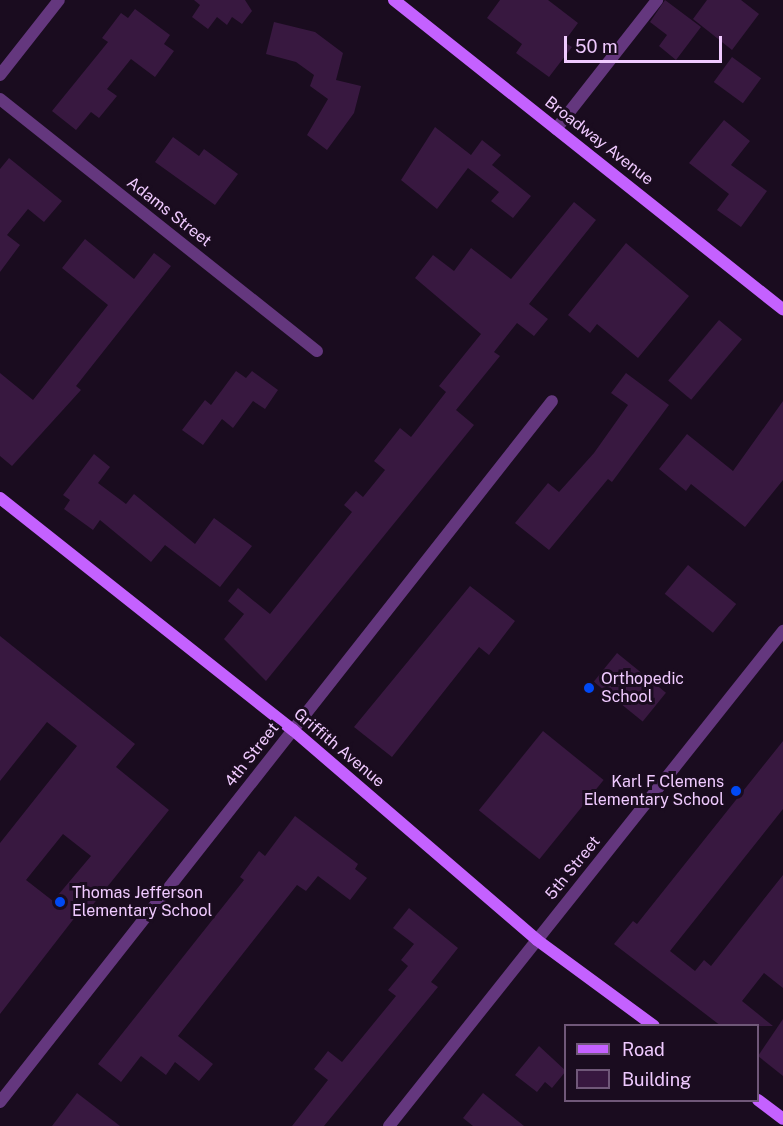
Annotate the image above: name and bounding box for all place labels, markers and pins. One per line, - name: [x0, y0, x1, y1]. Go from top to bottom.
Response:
- place label: Orthopedic School: [601, 669, 684, 707]
- marker: Orthopedic School: [582, 681, 596, 695]
- place label: Karl F Clemens Elementary School: [584, 772, 724, 810]
- marker: Karl F Clemens Elementary School: [729, 784, 743, 798]
- place label: Thomas Jefferson Elementary School: [72, 883, 212, 921]
- marker: Thomas Jefferson Elementary School: [53, 895, 67, 909]

